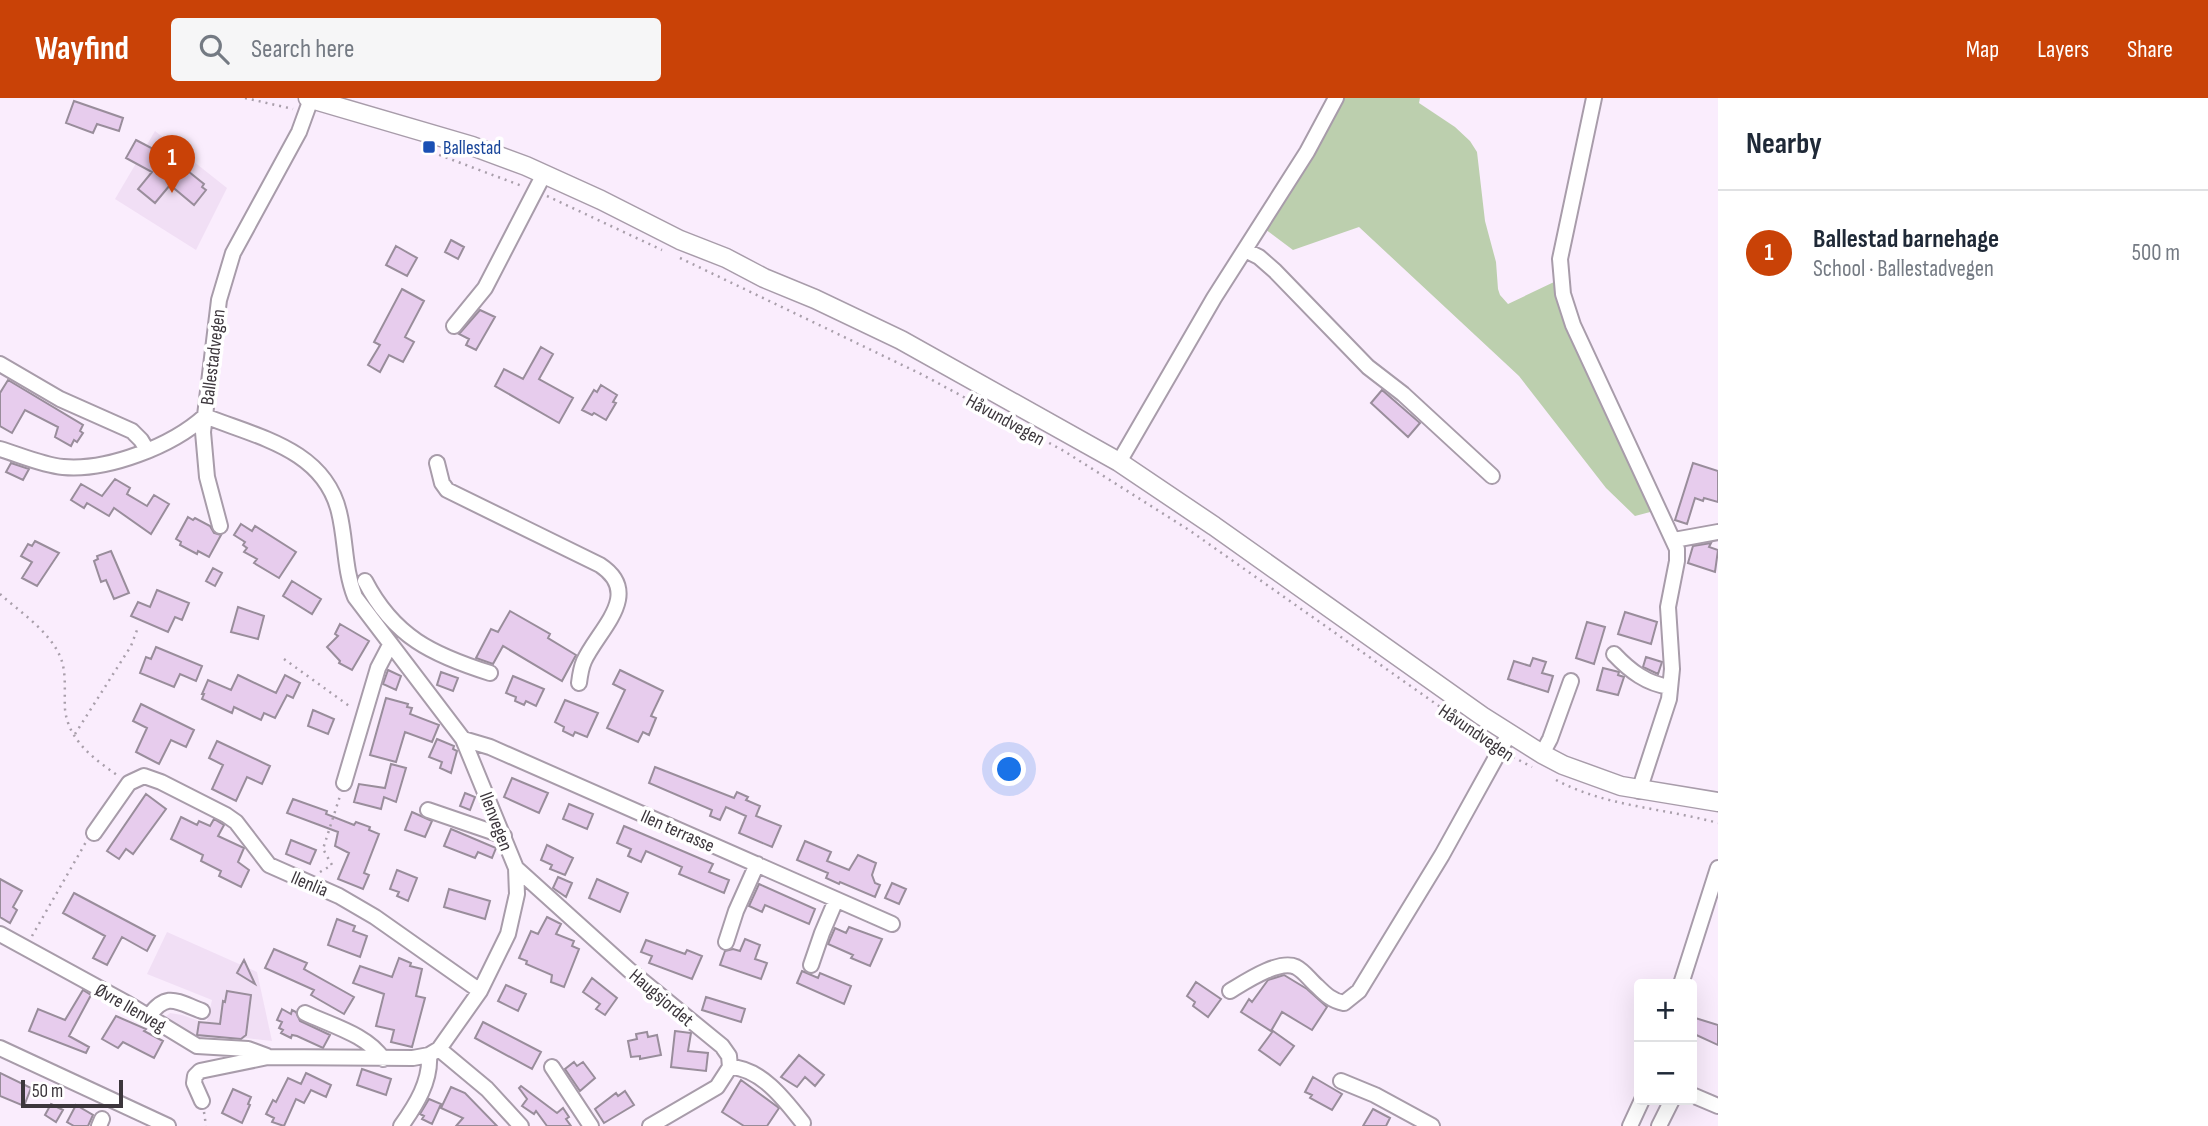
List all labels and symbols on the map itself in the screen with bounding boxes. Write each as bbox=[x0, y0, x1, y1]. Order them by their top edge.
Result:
pin: 1 bbox=[149, 135, 195, 193]
place label: Ballestad bbox=[443, 137, 501, 160]
marker: Ballestad bbox=[421, 139, 437, 155]
street label: Ballestadvegen bbox=[196, 308, 231, 406]
street label: Håvundvegen bbox=[962, 389, 1049, 451]
street label: Håvundvegen bbox=[1434, 700, 1518, 767]
your location bbox=[992, 752, 1026, 786]
street label: Ilenvegen bbox=[474, 789, 517, 854]
street label: Ilen terrasse bbox=[637, 805, 718, 858]
street label: Ilenlia bbox=[287, 866, 331, 902]
street label: Haugsjordet bbox=[624, 965, 698, 1032]
street label: Øvre Ilenveg bbox=[91, 979, 170, 1038]
scale bar bbox=[21, 1077, 122, 1109]

